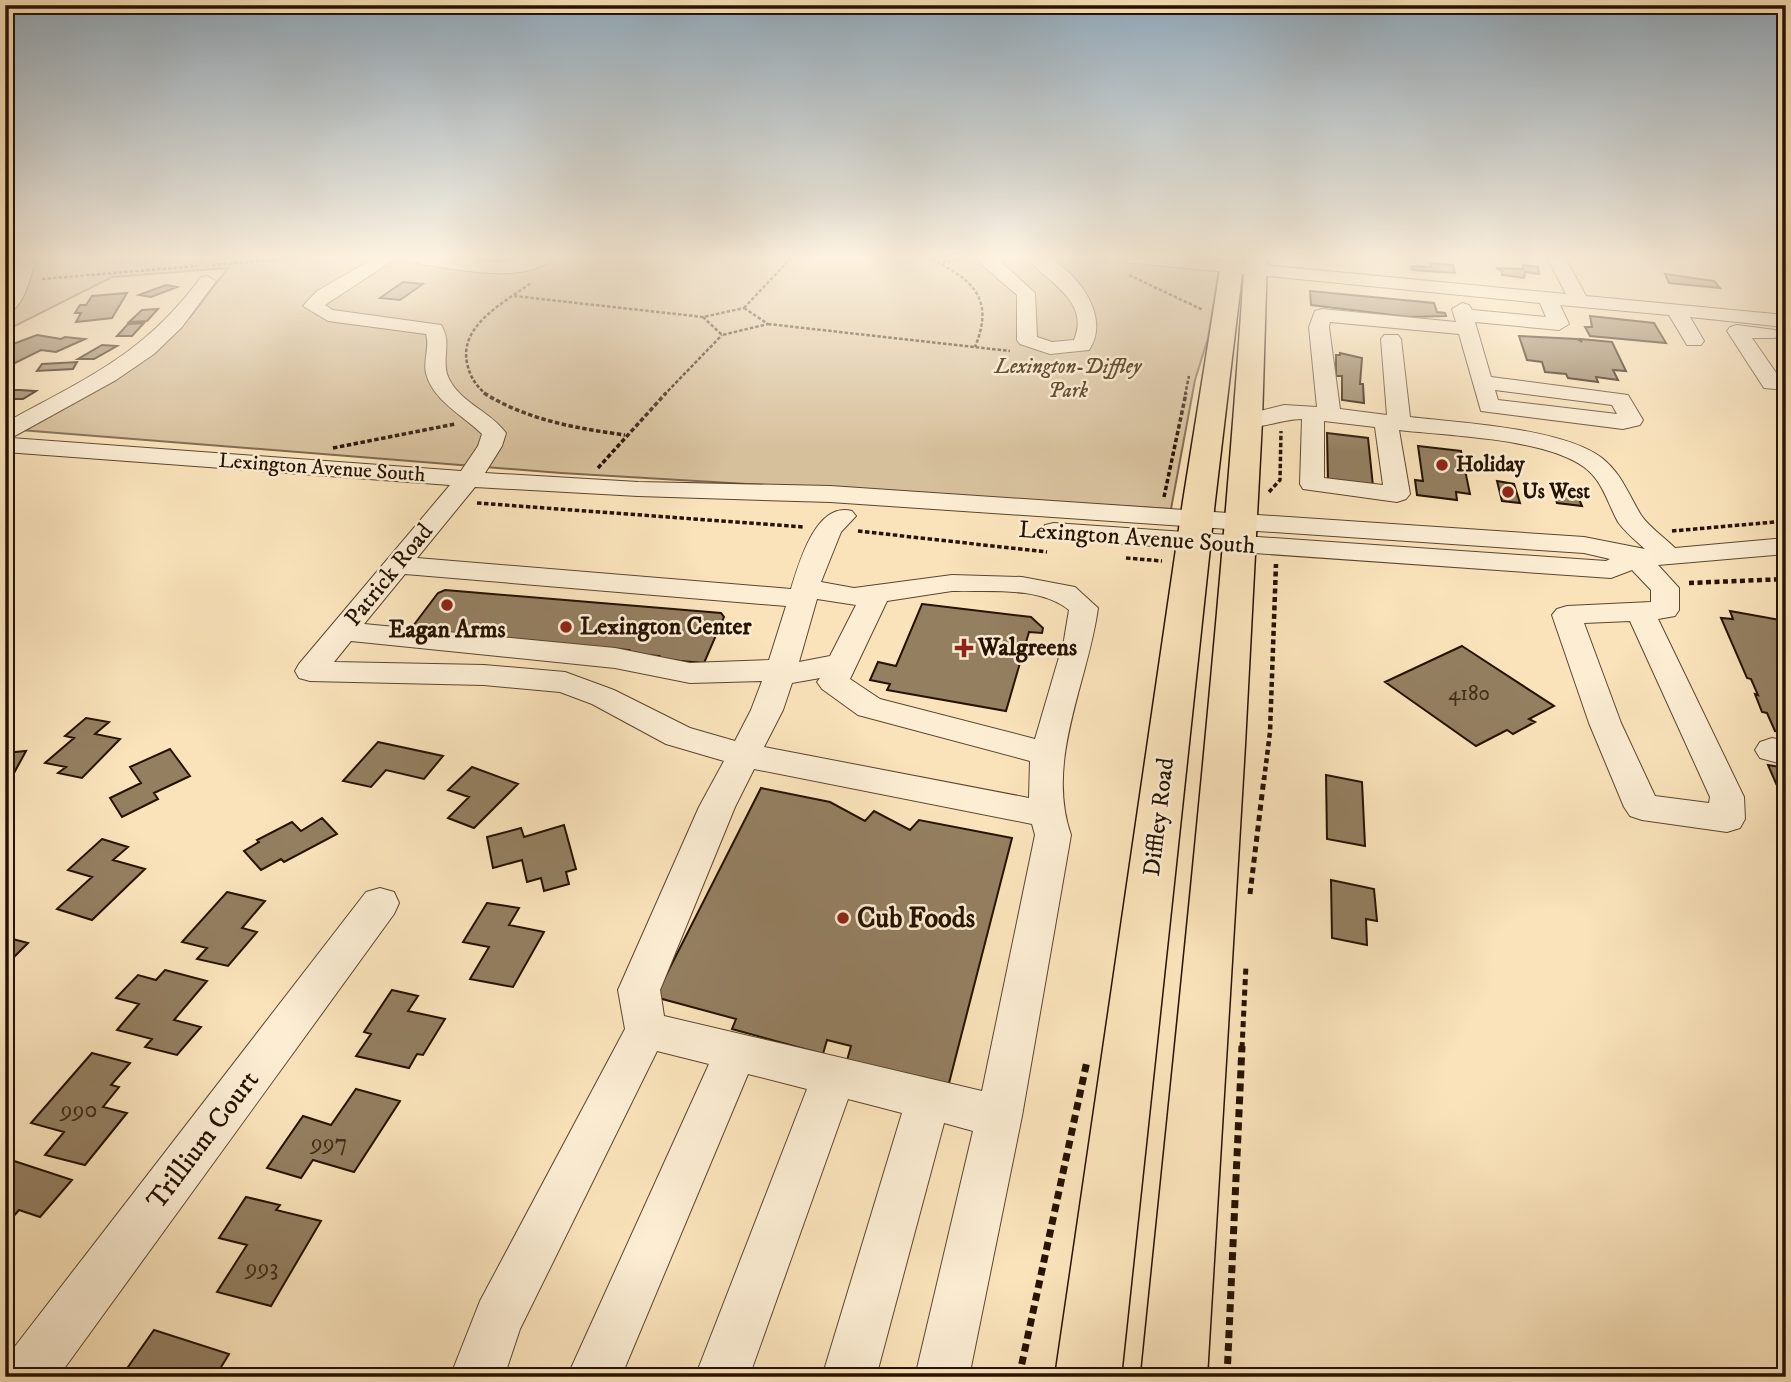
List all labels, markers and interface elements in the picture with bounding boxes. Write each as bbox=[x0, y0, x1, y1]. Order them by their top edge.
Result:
park label: Lexington-Diffley Park bbox=[994, 354, 1143, 404]
street label: Lexington Avenue South bbox=[218, 448, 426, 488]
place label: Holiday bbox=[1456, 452, 1525, 478]
marker: Holiday bbox=[1434, 457, 1450, 473]
place label: Us West bbox=[1522, 479, 1590, 505]
marker: Us West bbox=[1500, 484, 1516, 500]
street label: Lexington Avenue South bbox=[1018, 515, 1257, 561]
street label: Patrick Road bbox=[338, 517, 440, 633]
marker: Eagan Arms bbox=[439, 597, 455, 613]
place label: Lexington Center bbox=[580, 612, 752, 642]
place label: Eagan Arms bbox=[388, 615, 506, 645]
marker: Lexington Center bbox=[558, 619, 574, 635]
place label: Walgreens bbox=[977, 633, 1077, 663]
marker: Walgreens bbox=[956, 640, 972, 656]
house number: 4180 bbox=[1448, 681, 1490, 707]
street label: Diffley Road bbox=[1137, 756, 1181, 878]
place label: Cub Foods bbox=[857, 901, 976, 936]
marker: Cub Foods bbox=[835, 910, 851, 926]
street label: Trillium Court bbox=[139, 1063, 267, 1217]
house number: 990 bbox=[60, 1095, 97, 1125]
house number: 997 bbox=[310, 1128, 347, 1158]
house number: 993 bbox=[245, 1253, 278, 1283]

